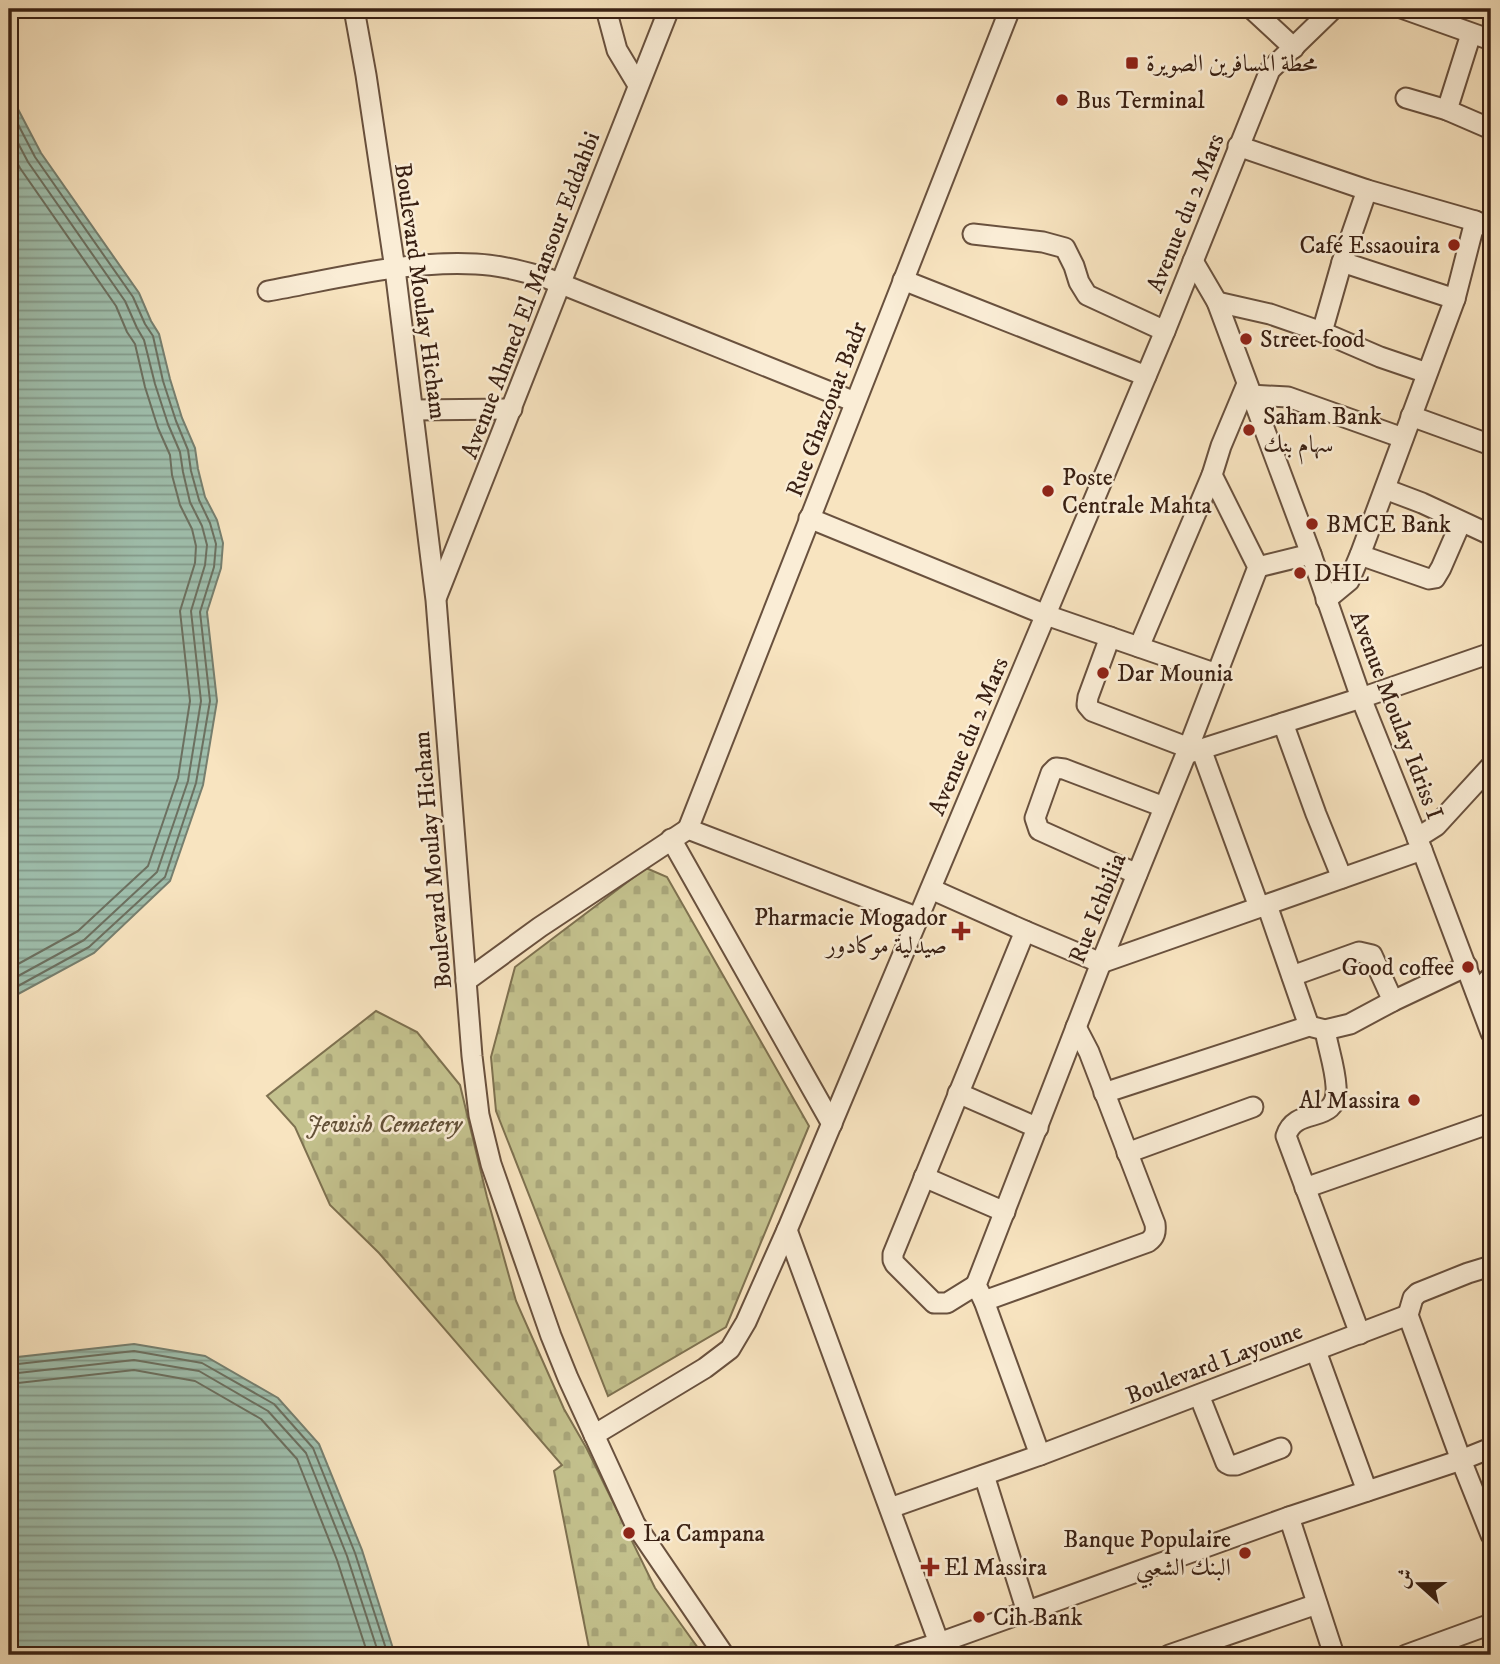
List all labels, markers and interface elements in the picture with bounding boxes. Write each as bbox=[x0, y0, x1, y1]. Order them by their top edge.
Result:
place label: محطة المسافرين الصويرة bbox=[1146, 49, 1318, 79]
marker: محطة المسافرين الصويرة bbox=[1124, 55, 1140, 71]
place label: Bus Terminal bbox=[1076, 86, 1206, 116]
marker: Bus Terminal bbox=[1054, 92, 1070, 108]
street label: Avenue Ahmed El Mansour Eddahbi bbox=[455, 128, 607, 463]
street label: Avenue du 2 Mars bbox=[1140, 129, 1232, 297]
street label: Boulevard Moulay Hicham bbox=[387, 161, 453, 421]
place label: Café Essaouira bbox=[1299, 231, 1441, 261]
marker: Café Essaouira bbox=[1446, 237, 1462, 253]
street label: Rue Ghazouat Badr bbox=[780, 317, 874, 501]
place label: Street food bbox=[1260, 325, 1365, 355]
marker: Street food bbox=[1238, 331, 1254, 347]
place label: Saham Bank سهام بنك bbox=[1263, 402, 1382, 465]
marker: Saham Bank سهام بنك bbox=[1241, 422, 1257, 438]
place label: Poste Centrale Mahta bbox=[1062, 463, 1213, 521]
marker: Poste Centrale Mahta bbox=[1040, 483, 1056, 499]
place label: BMCE Bank bbox=[1326, 510, 1451, 540]
marker: BMCE Bank bbox=[1304, 516, 1320, 532]
place label: DHL bbox=[1314, 559, 1369, 589]
marker: DHL bbox=[1292, 565, 1308, 581]
street label: Avenue Moulay Idriss I bbox=[1343, 607, 1450, 824]
street label: Avenue du 2 Mars bbox=[922, 653, 1016, 820]
place label: Dar Mounia bbox=[1117, 659, 1234, 689]
marker: Dar Mounia bbox=[1095, 665, 1111, 681]
street label: Boulevard Moulay Hicham bbox=[407, 730, 459, 990]
street label: Rue Ichbilia bbox=[1062, 848, 1134, 968]
place label: Pharmacie Mogador صيدلية موكادور bbox=[754, 903, 947, 961]
marker: Pharmacie Mogador صيدلية موكادور bbox=[953, 923, 969, 939]
place label: Good coffee bbox=[1342, 953, 1454, 983]
marker: Good coffee bbox=[1460, 959, 1476, 975]
place label: Al Massira bbox=[1299, 1086, 1401, 1116]
marker: Al Massira bbox=[1406, 1092, 1422, 1108]
park label: Jewish Cemetery bbox=[306, 1110, 463, 1140]
street label: Boulevard Layoune bbox=[1122, 1316, 1307, 1411]
place label: La Campana bbox=[643, 1519, 766, 1549]
marker: La Campana bbox=[621, 1525, 637, 1541]
place label: Banque Populaire البنك الشعبي bbox=[1063, 1525, 1231, 1589]
marker: Banque Populaire البنك الشعبي bbox=[1237, 1545, 1253, 1561]
north arrow bbox=[1384, 1548, 1454, 1618]
place label: El Massira bbox=[944, 1553, 1048, 1583]
marker: El Massira bbox=[922, 1559, 938, 1575]
text: ش bbox=[1390, 1566, 1419, 1591]
place label: Cih Bank bbox=[993, 1603, 1083, 1633]
marker: Cih Bank bbox=[971, 1609, 987, 1625]

